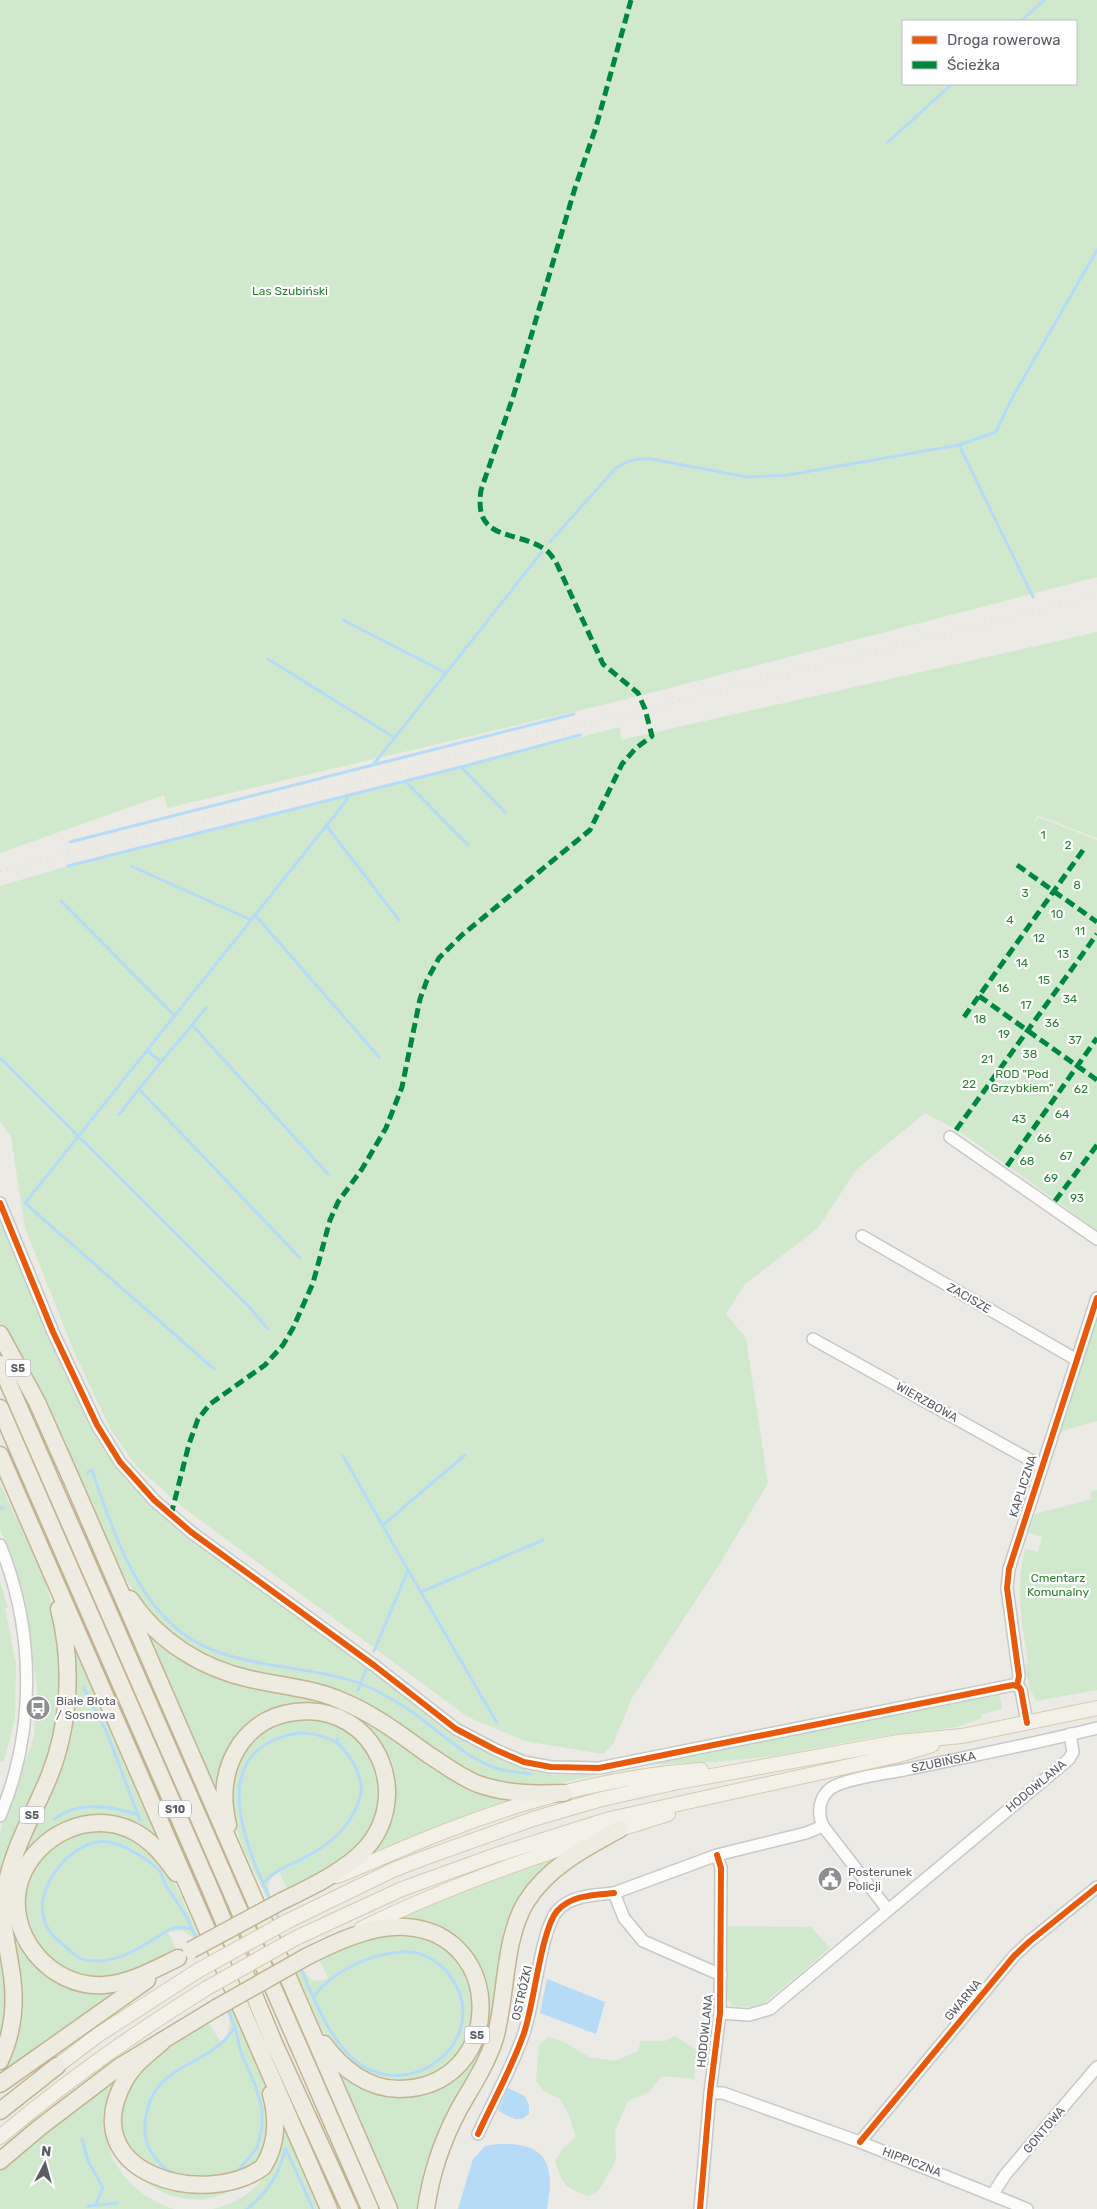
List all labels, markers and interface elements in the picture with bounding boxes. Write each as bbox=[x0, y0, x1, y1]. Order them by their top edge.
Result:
legend bbox=[902, 20, 1077, 85]
text: Droga rowerowa bbox=[947, 31, 1061, 49]
text: Ścieżka bbox=[947, 56, 1000, 74]
park label: Las Szubiński bbox=[252, 284, 328, 298]
park label: 1 bbox=[1040, 828, 1046, 842]
park label: 2 bbox=[1064, 838, 1072, 852]
park label: 8 bbox=[1073, 878, 1081, 892]
park label: 3 bbox=[1021, 886, 1029, 900]
park label: 10 bbox=[1051, 907, 1063, 921]
park label: 4 bbox=[1006, 913, 1014, 927]
park label: 11 bbox=[1075, 924, 1085, 938]
park label: 12 bbox=[1033, 931, 1045, 945]
park label: 13 bbox=[1057, 947, 1069, 961]
park label: 14 bbox=[1016, 956, 1029, 970]
park label: 15 bbox=[1038, 973, 1050, 987]
park label: 16 bbox=[997, 981, 1009, 995]
park label: 34 bbox=[1063, 992, 1078, 1006]
park label: 17 bbox=[1020, 998, 1032, 1012]
park label: 18 bbox=[974, 1012, 986, 1026]
park label: 36 bbox=[1045, 1016, 1059, 1030]
park label: 19 bbox=[998, 1027, 1010, 1041]
park label: 37 bbox=[1068, 1033, 1082, 1047]
park label: 38 bbox=[1023, 1047, 1037, 1061]
park label: 21 bbox=[981, 1052, 993, 1066]
park label: ROD "Pod Grzybkiem" bbox=[990, 1067, 1054, 1095]
park label: 22 bbox=[962, 1077, 976, 1091]
park label: 62 bbox=[1074, 1082, 1088, 1096]
park label: 64 bbox=[1055, 1107, 1070, 1121]
park label: 43 bbox=[1012, 1112, 1026, 1126]
park label: 66 bbox=[1037, 1131, 1051, 1145]
park label: 67 bbox=[1059, 1149, 1073, 1163]
park label: 68 bbox=[1020, 1154, 1034, 1168]
park label: 69 bbox=[1044, 1171, 1058, 1185]
park label: 93 bbox=[1070, 1191, 1084, 1205]
street label: ZACISZE bbox=[945, 1280, 993, 1316]
road number: S5 bbox=[6, 1360, 30, 1376]
street label: WIERZBOWA bbox=[894, 1379, 960, 1425]
street label: KAPLICZNA bbox=[1006, 1453, 1040, 1519]
park label: Cmentarz Komunalny bbox=[1027, 1571, 1089, 1599]
place label: Białe Błota / Sosnowa bbox=[56, 1694, 116, 1722]
bus stop icon: Białe Błota / Sosnowa bbox=[25, 1695, 51, 1721]
street label: SZUBIŃSKA bbox=[910, 1749, 977, 1775]
street label: HODOWLANA bbox=[1003, 1757, 1069, 1815]
road number: S10 bbox=[159, 1800, 191, 1818]
road number: S5 bbox=[20, 1806, 44, 1824]
place label: Posterunek Policji bbox=[848, 1865, 913, 1893]
public building icon: Posterunek Policji bbox=[817, 1866, 843, 1892]
street label: OSTRÓŻKI bbox=[509, 1964, 535, 2022]
street label: GWARNA bbox=[942, 1976, 984, 2024]
street label: HODOWLANA bbox=[694, 1994, 716, 2068]
road number: S5 bbox=[464, 2026, 490, 2044]
street label: GONTOWA bbox=[1020, 2104, 1068, 2156]
north arrow bbox=[20, 2139, 70, 2189]
text: N bbox=[40, 2143, 52, 2161]
street label: HIPPICZNA bbox=[880, 2144, 944, 2180]

